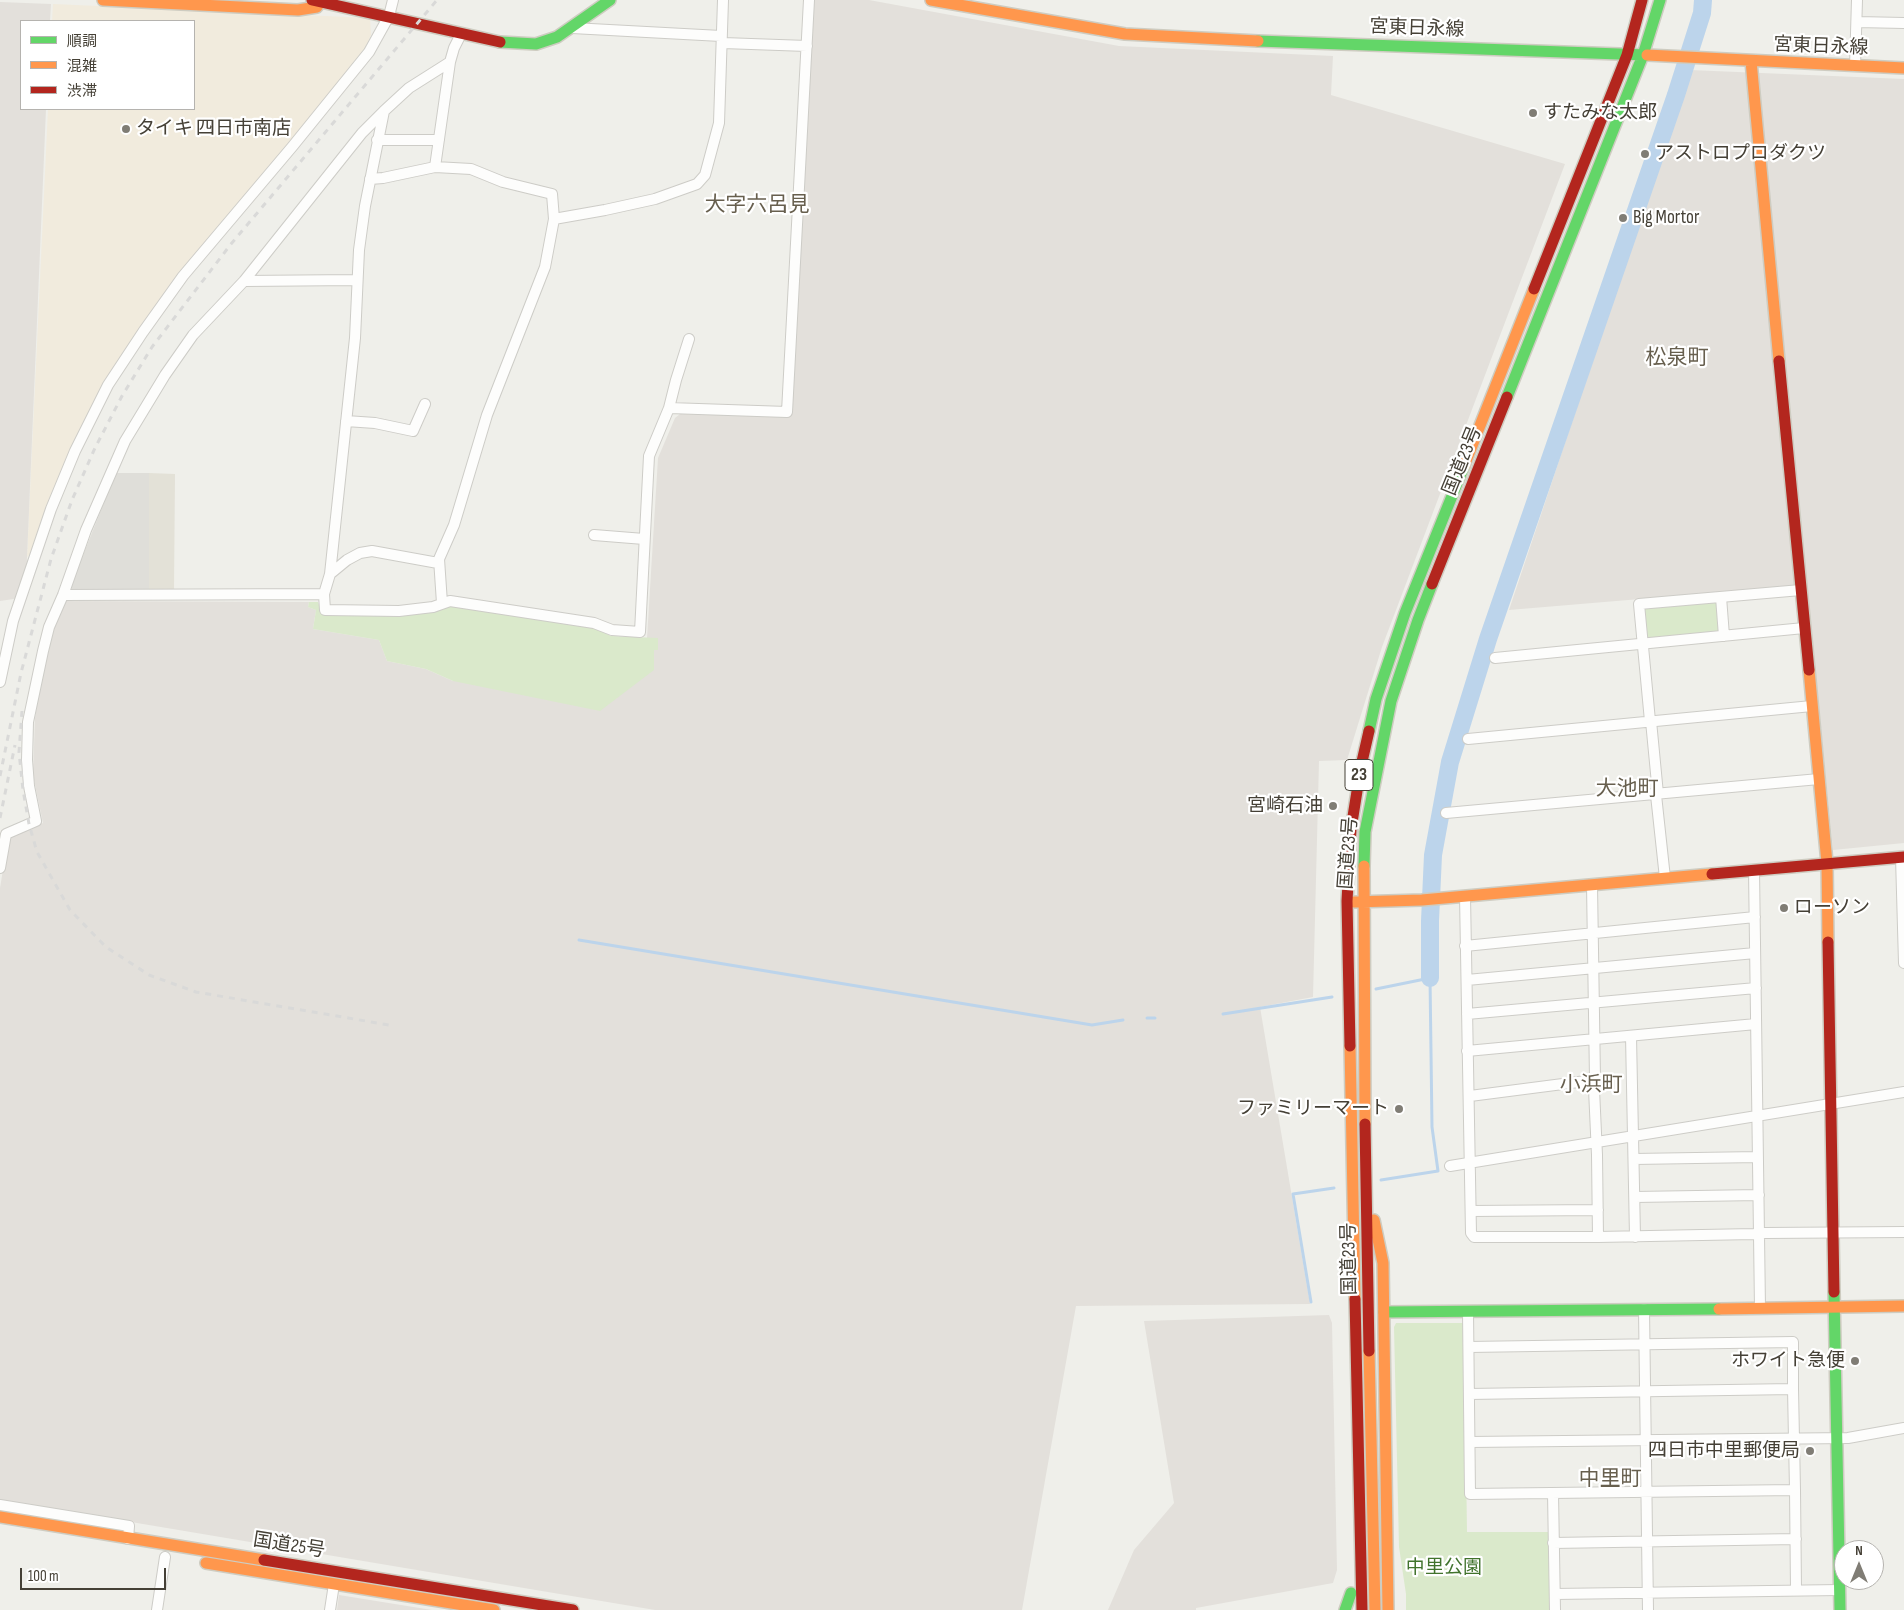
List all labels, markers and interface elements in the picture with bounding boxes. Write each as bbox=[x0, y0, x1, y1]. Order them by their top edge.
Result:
street label: 宮東日永線 bbox=[1369, 16, 1465, 42]
legend bbox=[20, 20, 195, 110]
text: 順調 bbox=[67, 32, 97, 51]
street label: 宮東日永線 bbox=[1773, 34, 1869, 60]
text: 混雑 bbox=[67, 57, 97, 76]
text: 渋滞 bbox=[67, 82, 97, 101]
place label: すたみな太郎 bbox=[1543, 102, 1657, 124]
marker: すたみな太郎 bbox=[1527, 107, 1539, 119]
place label: タイキ 四日市南店 bbox=[136, 118, 291, 140]
marker: タイキ 四日市南店 bbox=[120, 123, 132, 135]
place label: アストロプロダクツ bbox=[1655, 143, 1826, 165]
marker: アストロプロダクツ bbox=[1639, 148, 1651, 160]
district label: 大字六呂見 bbox=[705, 193, 809, 219]
place label: Big Mortor bbox=[1633, 207, 1699, 229]
marker: Big Mortor bbox=[1617, 212, 1629, 224]
district label: 松泉町 bbox=[1646, 346, 1708, 372]
street label: 国道23号 bbox=[1439, 423, 1487, 499]
road number: 23 bbox=[1345, 760, 1373, 790]
district label: 大池町 bbox=[1596, 777, 1658, 803]
place label: 宮崎石油 bbox=[1247, 795, 1323, 817]
marker: 宮崎石油 bbox=[1327, 800, 1339, 812]
street label: 国道23号 bbox=[1335, 816, 1363, 890]
place label: ローソン bbox=[1794, 897, 1870, 919]
marker: ローソン bbox=[1778, 902, 1790, 914]
district label: 小浜町 bbox=[1560, 1073, 1622, 1099]
place label: ファミリーマート bbox=[1237, 1098, 1389, 1120]
marker: ファミリーマート bbox=[1393, 1103, 1405, 1115]
street label: 国道23号 bbox=[1338, 1222, 1362, 1296]
place label: ホワイト急便 bbox=[1731, 1350, 1845, 1372]
marker: ホワイト急便 bbox=[1849, 1355, 1861, 1367]
place label: 四日市中里郵便局 bbox=[1648, 1440, 1800, 1462]
marker: 四日市中里郵便局 bbox=[1804, 1445, 1816, 1457]
district label: 中里町 bbox=[1579, 1467, 1641, 1493]
street label: 国道25号 bbox=[251, 1529, 327, 1563]
north arrow bbox=[1834, 1540, 1884, 1590]
text: N bbox=[1855, 1542, 1863, 1559]
park label: 中里公園 bbox=[1406, 1557, 1482, 1579]
scale bar bbox=[22, 1558, 169, 1590]
text: 100 m bbox=[28, 1567, 59, 1586]

